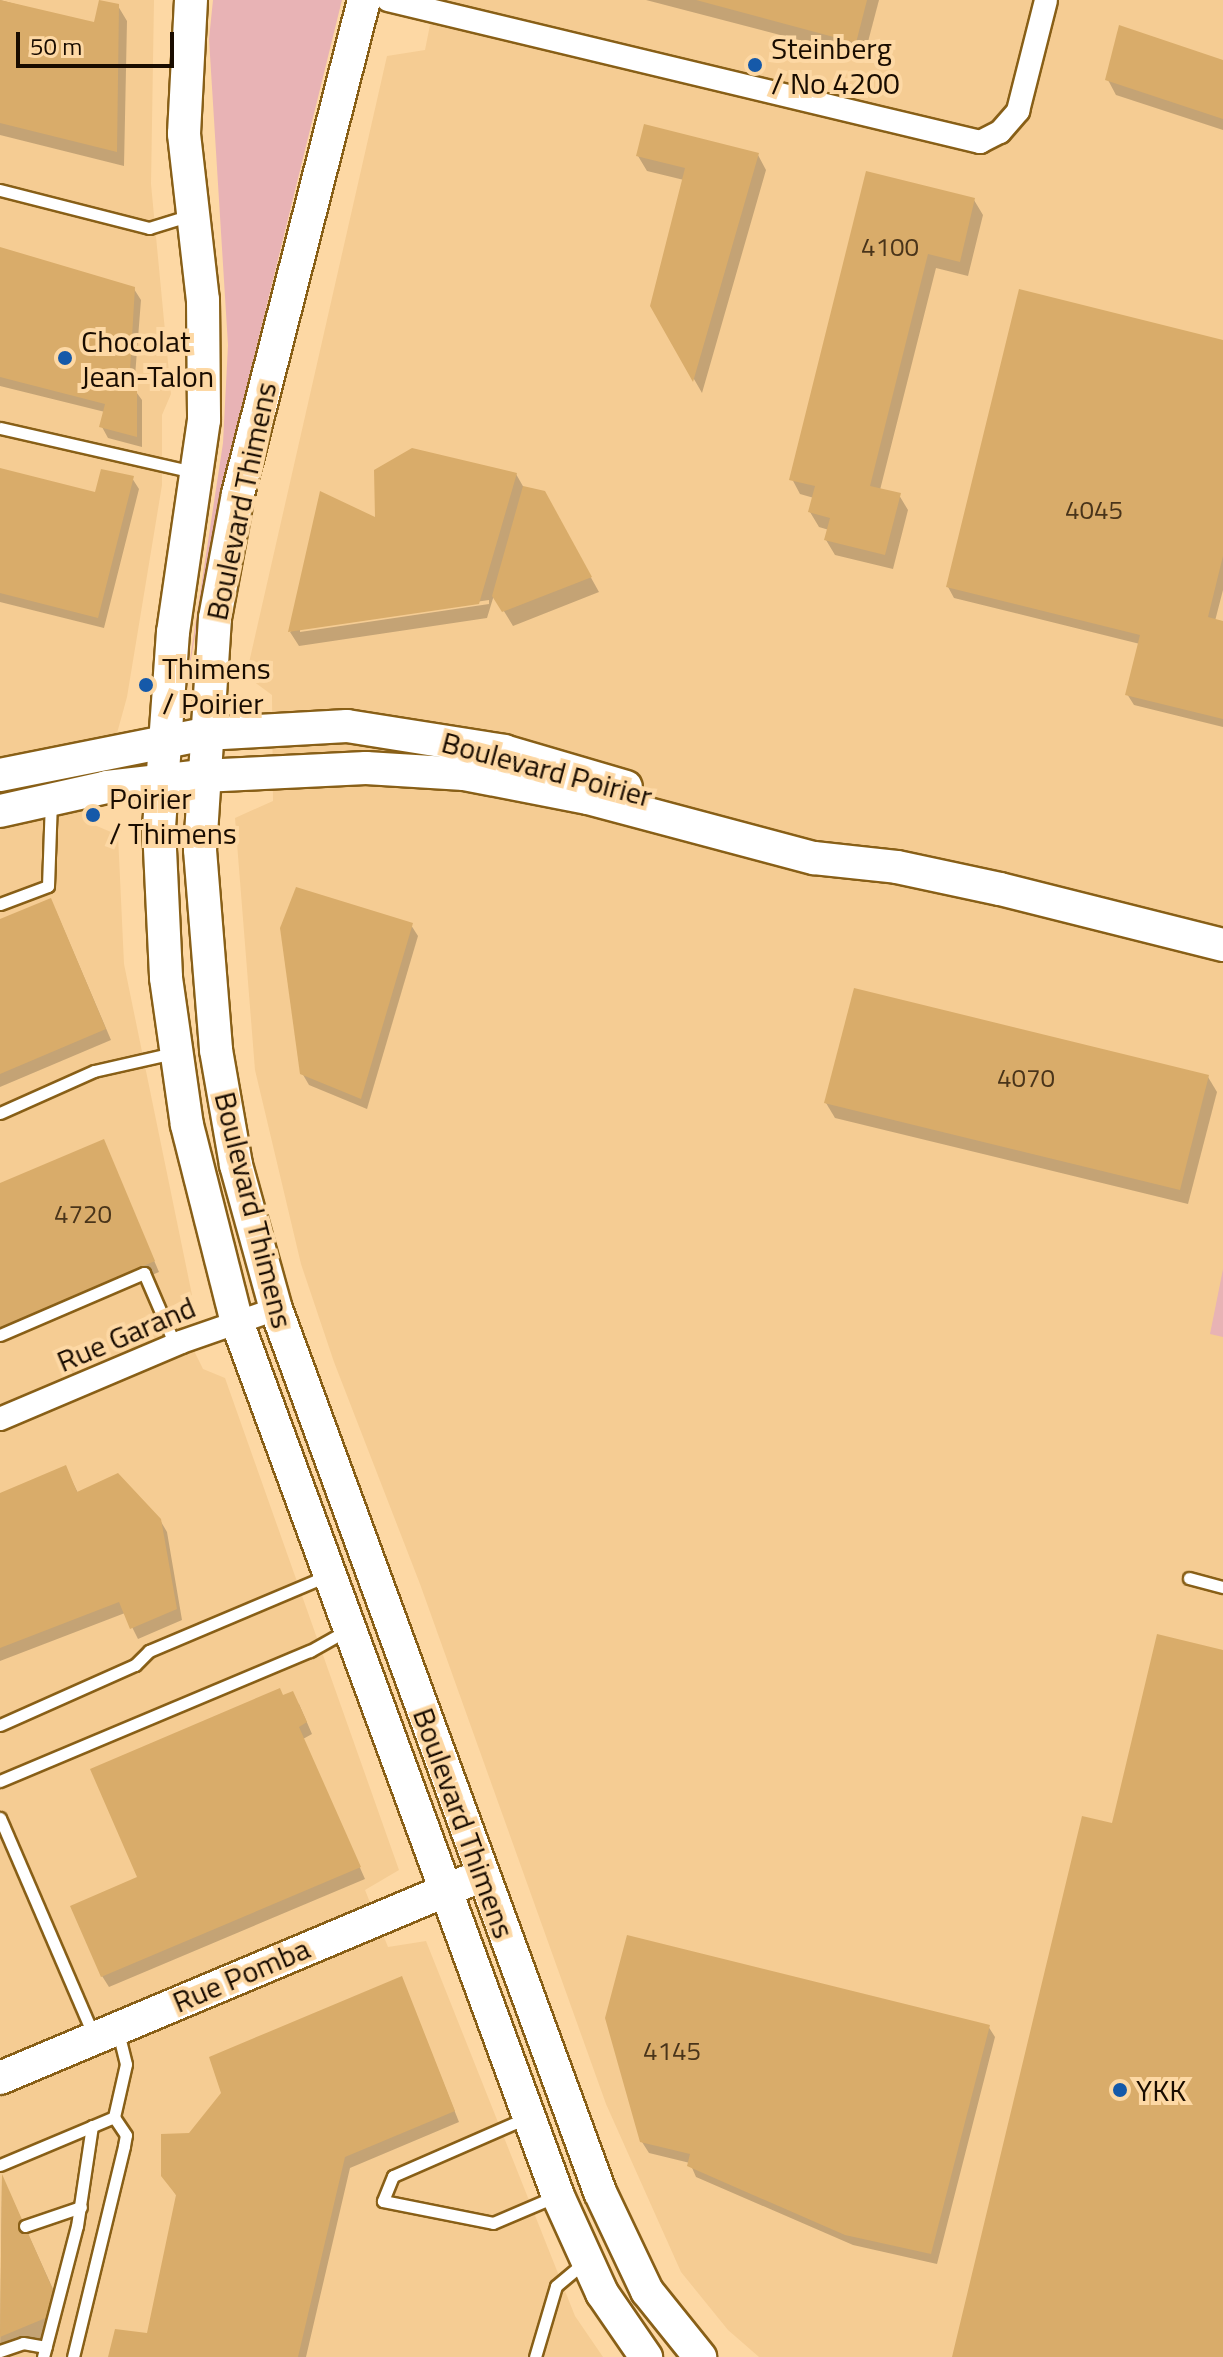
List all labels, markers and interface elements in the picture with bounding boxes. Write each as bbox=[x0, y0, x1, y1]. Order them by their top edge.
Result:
scale bar bbox=[20, 16, 178, 66]
text: 50 m bbox=[30, 28, 82, 64]
place label: Steinberg / No 4200 bbox=[771, 30, 900, 100]
marker: Steinberg / No 4200 bbox=[746, 56, 764, 74]
house number: 4100 bbox=[861, 231, 919, 263]
place label: Chocolat Jean-Talon bbox=[81, 323, 214, 394]
marker: Chocolat Jean-Talon bbox=[56, 349, 74, 367]
street label: Boulevard Thimens bbox=[198, 379, 284, 623]
house number: 4045 bbox=[1065, 494, 1123, 526]
place label: Thimens / Poirier bbox=[162, 650, 271, 720]
marker: Thimens / Poirier bbox=[137, 676, 155, 694]
street label: Boulevard Poirier bbox=[438, 724, 656, 814]
place label: Poirier / Thimens bbox=[109, 780, 237, 850]
marker: Poirier / Thimens bbox=[84, 806, 102, 824]
house number: 4070 bbox=[997, 1062, 1055, 1094]
street label: Boulevard Thimens bbox=[207, 1088, 301, 1332]
house number: 4720 bbox=[54, 1198, 112, 1230]
street label: Rue Garand bbox=[51, 1289, 201, 1379]
street label: Boulevard Thimens bbox=[406, 1703, 522, 1943]
street label: Rue Pomba bbox=[167, 1930, 315, 2020]
house number: 4145 bbox=[643, 2035, 701, 2067]
place label: YKK bbox=[1136, 2072, 1186, 2108]
marker: YKK bbox=[1111, 2081, 1129, 2099]

